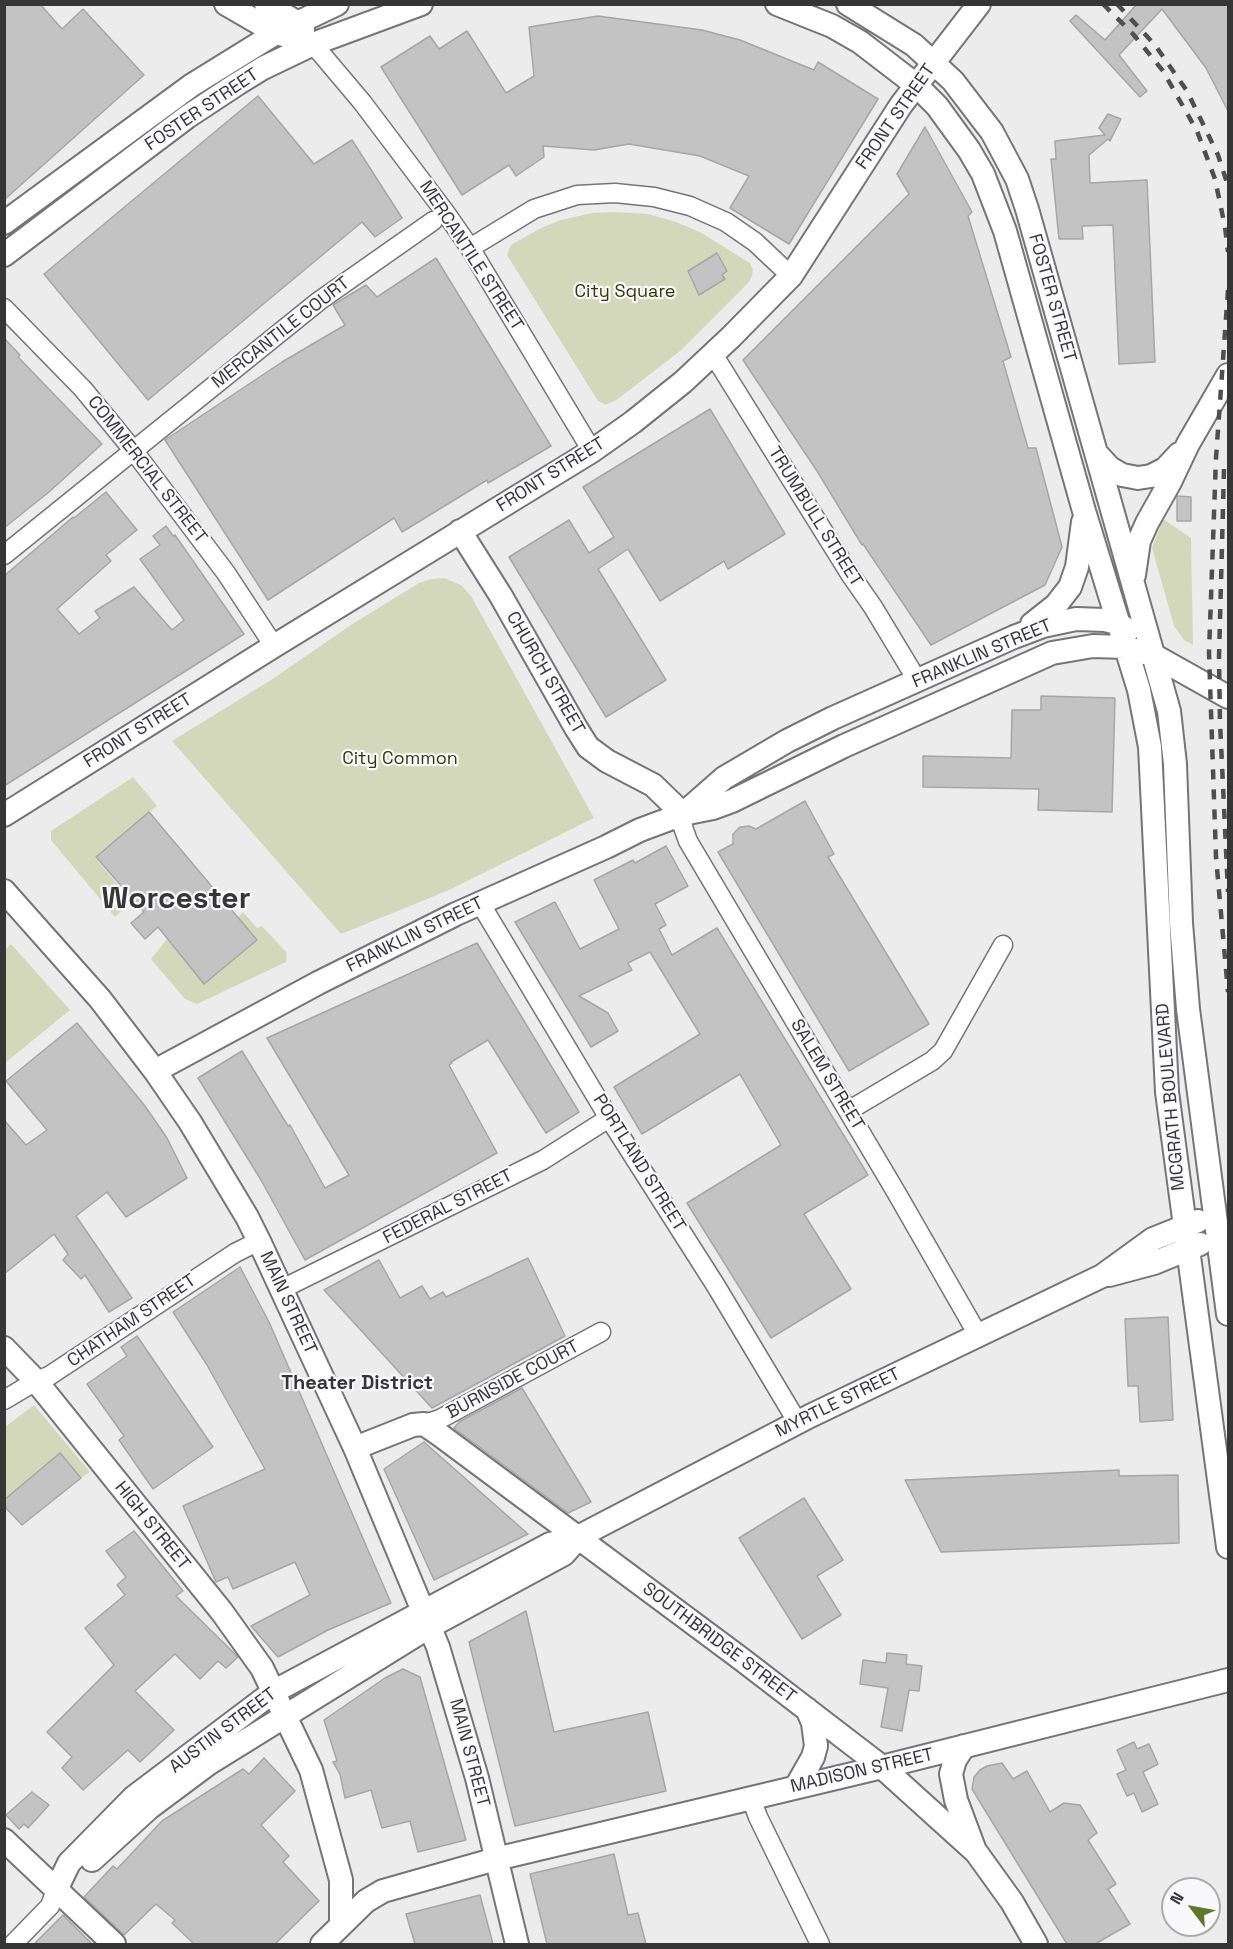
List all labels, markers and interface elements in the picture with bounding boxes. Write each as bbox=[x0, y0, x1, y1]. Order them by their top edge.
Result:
street label: FRONT STREET bbox=[852, 60, 940, 174]
street label: FOSTER STREET bbox=[141, 64, 263, 156]
street label: MERCANTILE STREET bbox=[414, 177, 528, 335]
street label: FOSTER STREET bbox=[1023, 232, 1081, 364]
street label: MERCANTILE COURT bbox=[208, 273, 354, 393]
park label: City Square bbox=[575, 281, 675, 303]
street label: COMMERCIAL STREET bbox=[83, 392, 211, 548]
street label: FRONT STREET bbox=[493, 433, 609, 517]
street label: TRUMBULL STREET bbox=[763, 443, 867, 591]
street label: CHURCH STREET bbox=[501, 608, 589, 738]
street label: FRANKLIN STREET bbox=[909, 615, 1055, 693]
street label: FRONT STREET bbox=[80, 689, 196, 773]
park label: City Common bbox=[342, 748, 458, 770]
district label: Worcester bbox=[101, 882, 251, 918]
street label: FRANKLIN STREET bbox=[343, 893, 487, 977]
street label: MCGRATH BOULEVARD bbox=[1152, 1002, 1190, 1192]
street label: SALEM STREET bbox=[785, 1016, 869, 1134]
street label: PORTLAND STREET bbox=[588, 1090, 690, 1236]
street label: FEDERAL STREET bbox=[380, 1165, 516, 1249]
street label: MAIN STREET bbox=[255, 1248, 321, 1358]
street label: CHATHAM STREET bbox=[64, 1270, 200, 1372]
street label: BURNSIDE COURT bbox=[443, 1336, 583, 1424]
street label: MYRTLE STREET bbox=[772, 1363, 904, 1443]
district label: Theater District bbox=[281, 1372, 433, 1396]
street label: HIGH STREET bbox=[110, 1477, 194, 1575]
street label: SOUTHBRIDGE STREET bbox=[638, 1578, 800, 1708]
street label: AUSTIN STREET bbox=[165, 1684, 281, 1778]
street label: MAIN STREET bbox=[444, 1697, 494, 1809]
street label: MADISON STREET bbox=[788, 1744, 936, 1798]
north arrow bbox=[1161, 1877, 1221, 1937]
text: N bbox=[1165, 1888, 1189, 1908]

